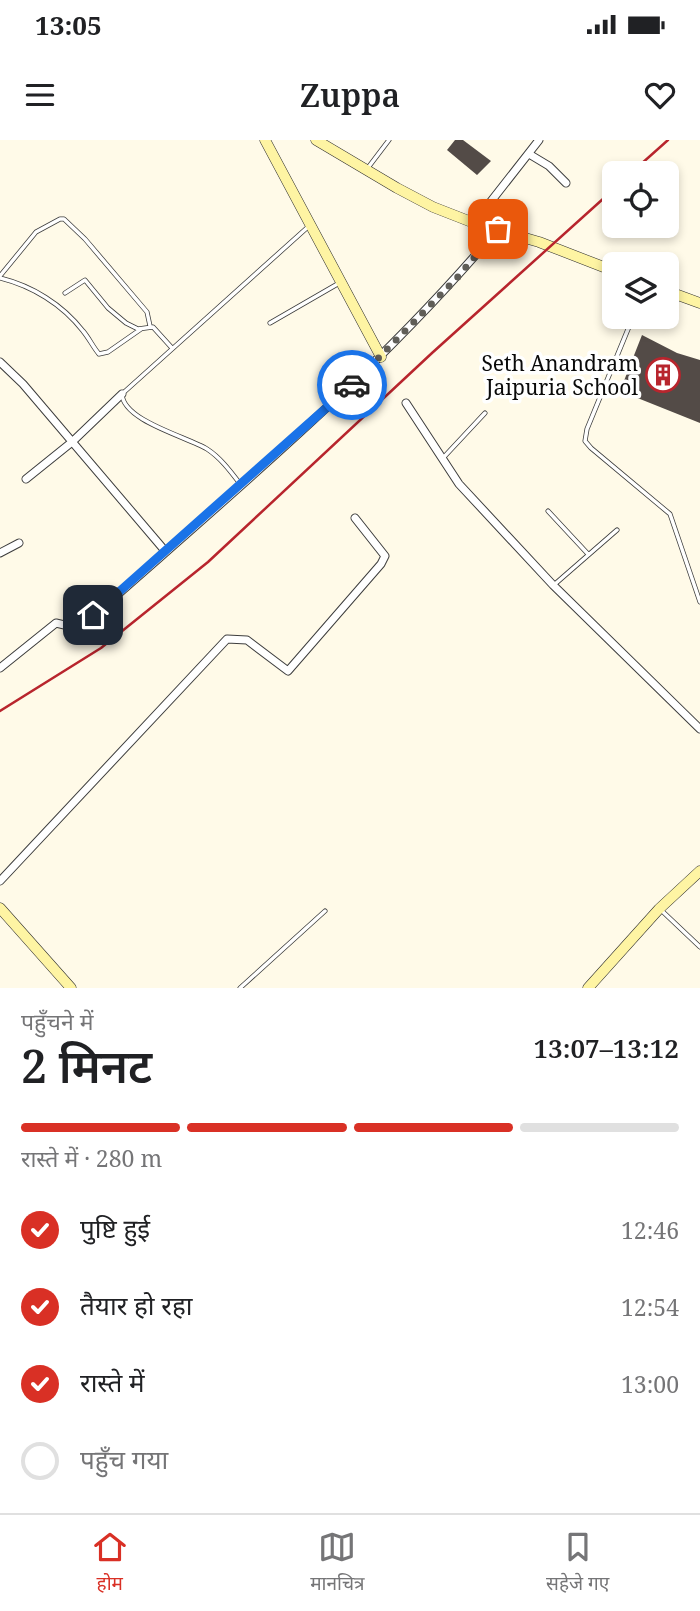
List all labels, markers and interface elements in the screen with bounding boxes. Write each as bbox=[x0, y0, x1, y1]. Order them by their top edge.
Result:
text: 13:05 bbox=[35, 7, 102, 43]
text: Zuppa bbox=[300, 73, 400, 116]
icon: menu bbox=[21, 76, 59, 114]
icon: heart bbox=[641, 76, 679, 114]
map controls bbox=[602, 161, 679, 329]
button: locate bbox=[602, 161, 679, 238]
pin bbox=[468, 199, 528, 259]
icon: bag bbox=[479, 210, 517, 248]
button: layers bbox=[602, 252, 679, 329]
place label: Seth Anandram Jaipuria School bbox=[481, 349, 638, 401]
courier bbox=[317, 350, 387, 420]
building icon: Seth Anandram Jaipuria School bbox=[644, 356, 682, 394]
icon: car bbox=[333, 366, 371, 404]
pin bbox=[63, 585, 123, 645]
icon: home bbox=[74, 596, 112, 634]
text: पहुँचने में bbox=[21, 1005, 93, 1037]
text: 13:07–13:12 bbox=[533, 1030, 679, 1066]
text: 2 मिनट bbox=[21, 1034, 152, 1096]
text: रास्ते में · 280 m bbox=[21, 1142, 162, 1174]
text: पुष्टि हुई bbox=[80, 1210, 150, 1246]
icon: check bbox=[21, 1211, 59, 1249]
text: 12:46 bbox=[621, 1214, 679, 1246]
text: तैयार हो रहा bbox=[80, 1287, 193, 1323]
icon: check bbox=[21, 1288, 59, 1326]
text: 12:54 bbox=[621, 1291, 679, 1323]
text: रास्ते में bbox=[80, 1364, 145, 1400]
icon: check bbox=[21, 1365, 59, 1403]
text: 13:00 bbox=[621, 1368, 679, 1400]
text: पहुँच गया bbox=[80, 1441, 168, 1477]
tab: होम bbox=[91, 1528, 129, 1598]
tab: मानचित्र bbox=[310, 1528, 365, 1598]
tab: सहेजे गए bbox=[546, 1528, 609, 1598]

